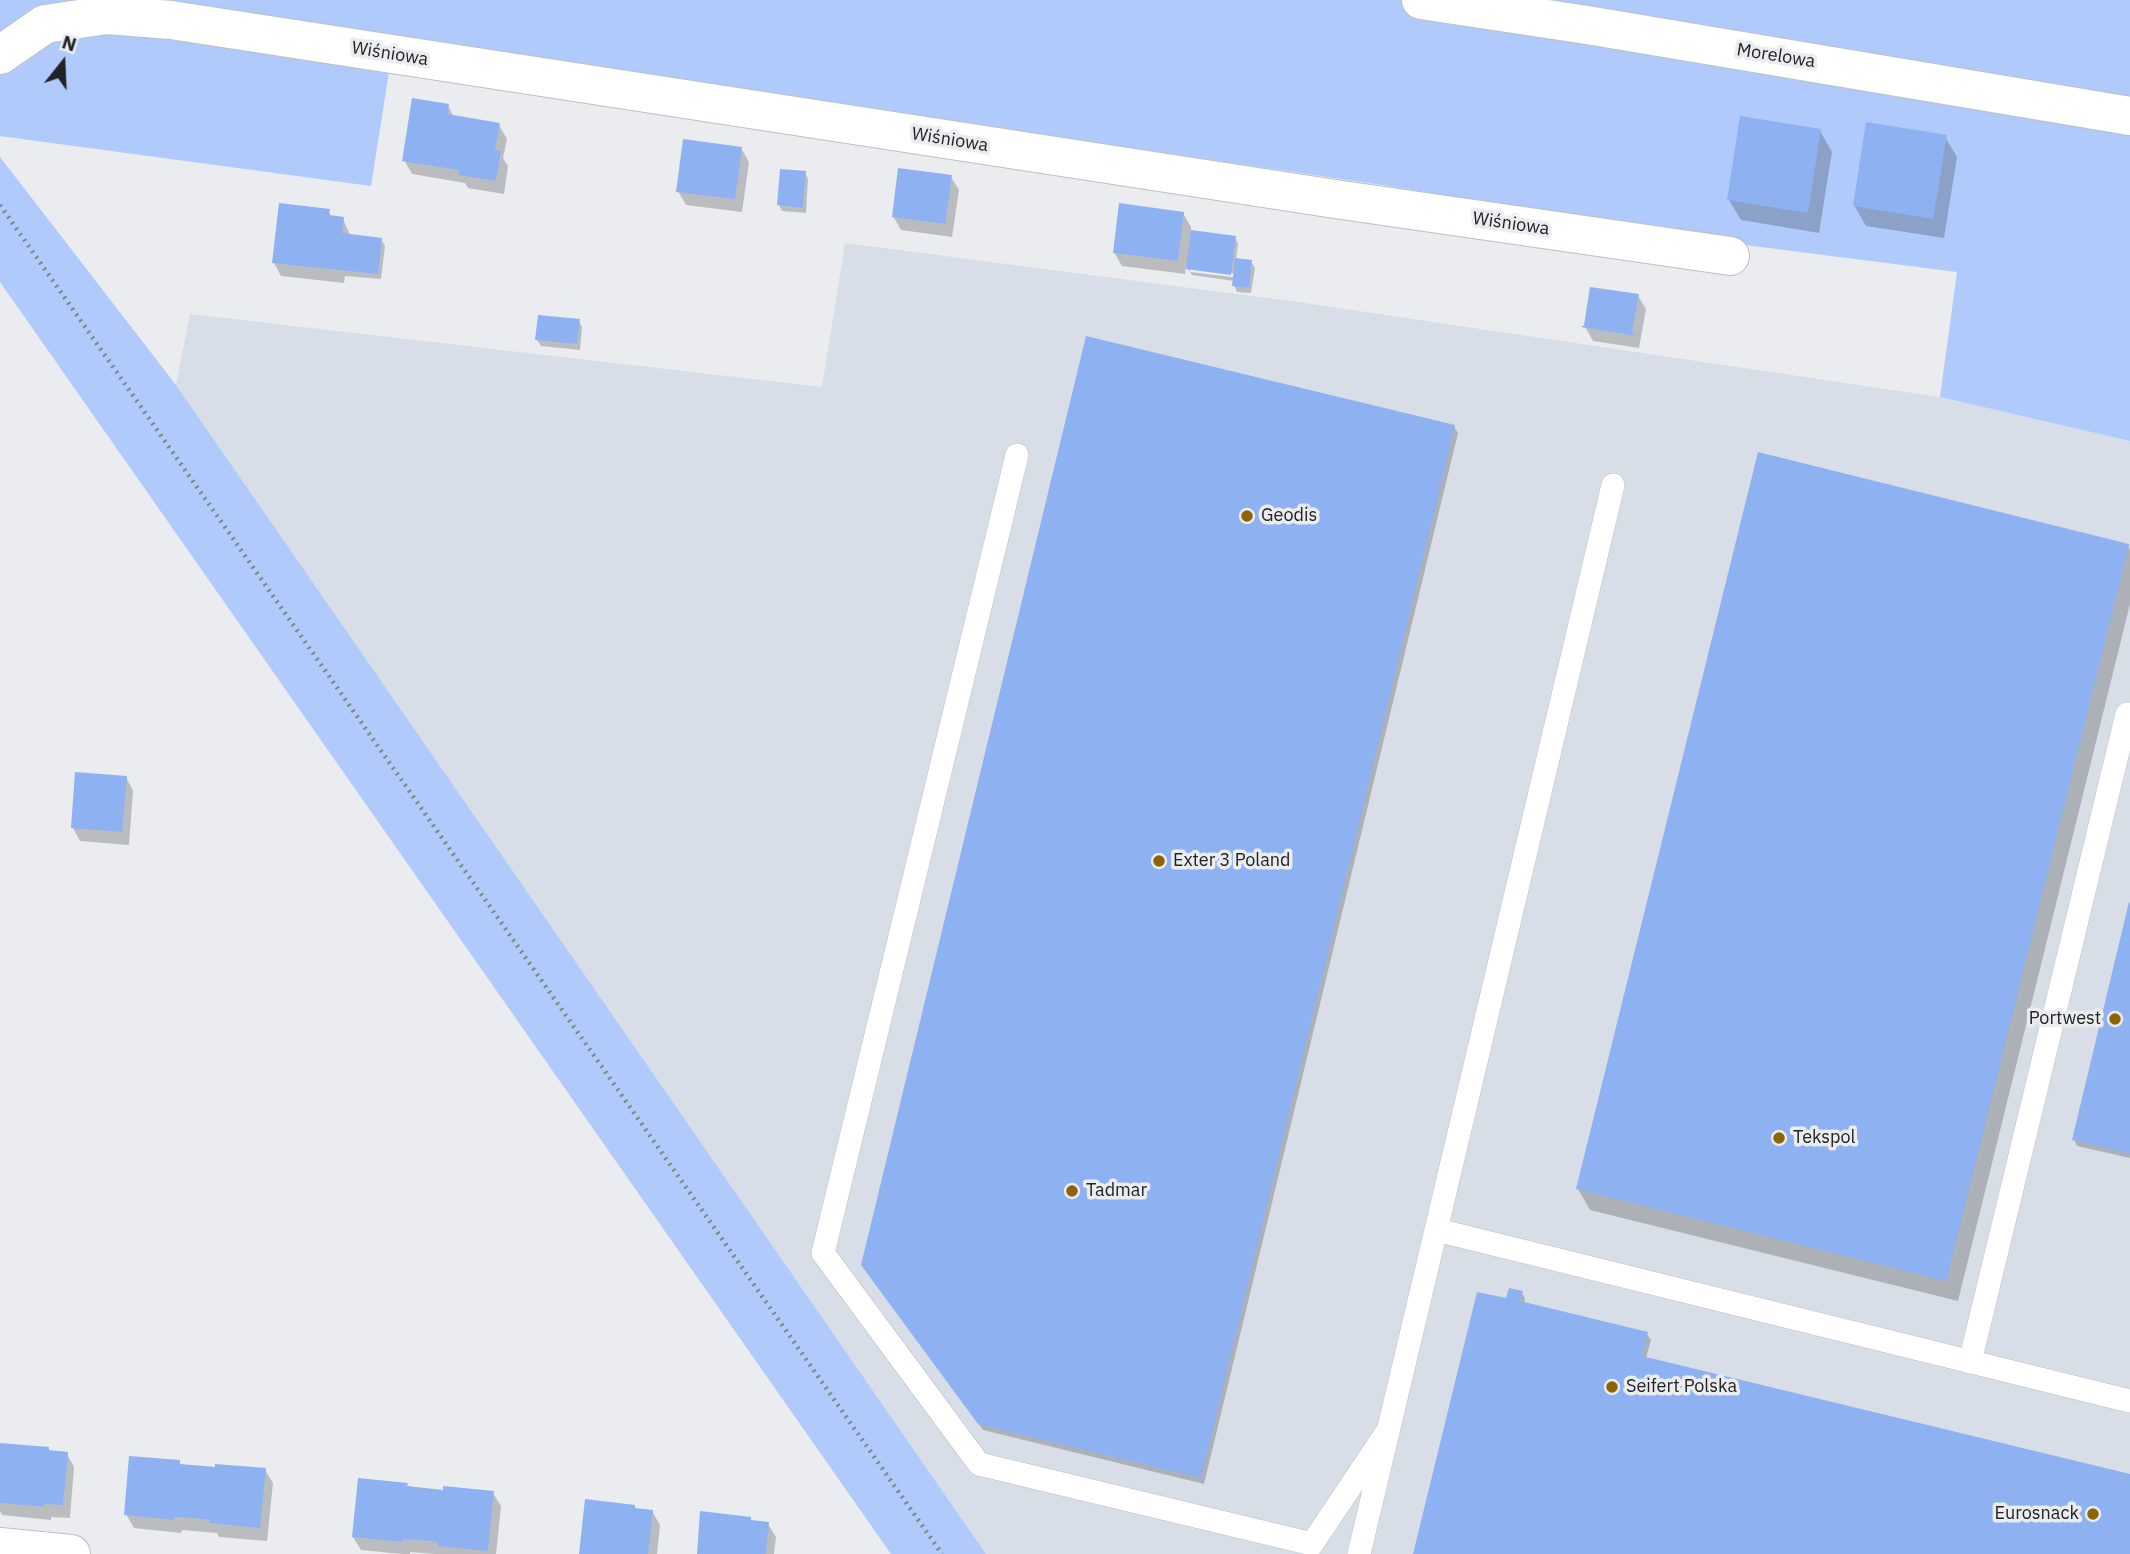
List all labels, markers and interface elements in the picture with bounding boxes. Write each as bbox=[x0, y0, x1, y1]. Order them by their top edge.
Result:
north arrow bbox=[28, 28, 98, 98]
text: N bbox=[59, 29, 80, 57]
street label: Wiśniowa bbox=[350, 37, 430, 71]
street label: Morelowa bbox=[1735, 39, 1817, 73]
street label: Wiśniowa bbox=[910, 123, 990, 157]
street label: Wiśniowa bbox=[1471, 208, 1551, 240]
place label: Geodis bbox=[1261, 505, 1317, 527]
marker: Geodis bbox=[1239, 508, 1255, 524]
place label: Exter 3 Poland bbox=[1173, 850, 1290, 872]
marker: Exter 3 Poland bbox=[1151, 853, 1167, 869]
place label: Portwest bbox=[2029, 1008, 2101, 1030]
marker: Portwest bbox=[2107, 1011, 2123, 1027]
place label: Tekspol bbox=[1793, 1127, 1855, 1149]
marker: Tekspol bbox=[1771, 1130, 1787, 1146]
place label: Tadmar bbox=[1086, 1180, 1147, 1202]
marker: Tadmar bbox=[1064, 1183, 1080, 1199]
place label: Seifert Polska bbox=[1626, 1376, 1737, 1398]
marker: Seifert Polska bbox=[1604, 1379, 1620, 1395]
place label: Eurosnack bbox=[1995, 1503, 2079, 1525]
marker: Eurosnack bbox=[2085, 1506, 2101, 1522]

